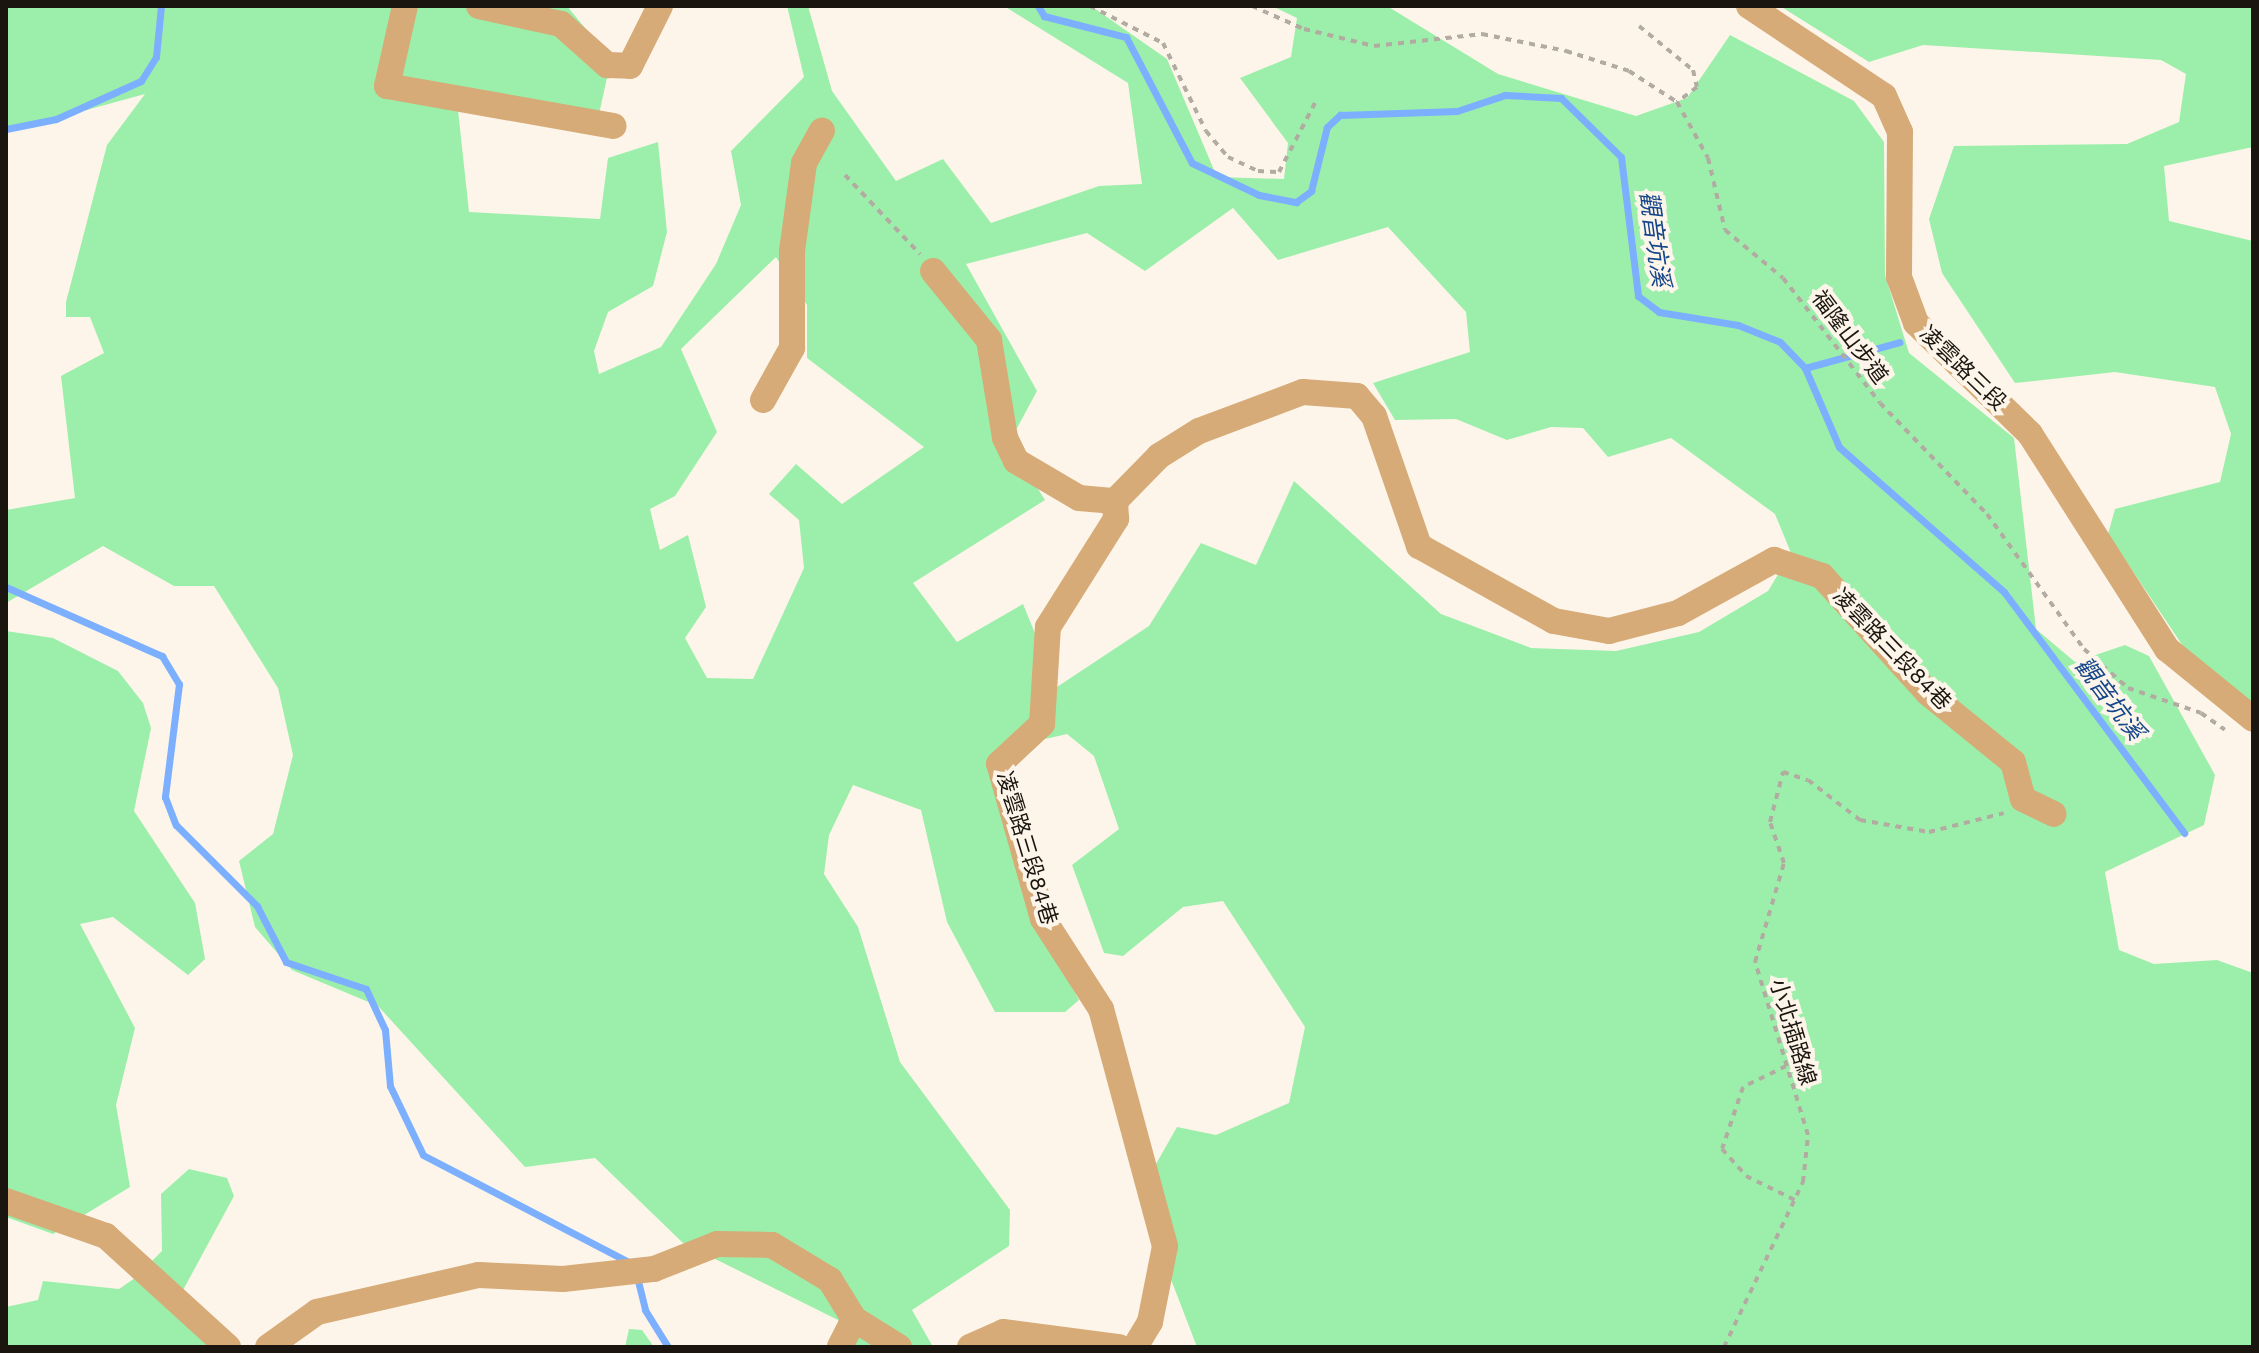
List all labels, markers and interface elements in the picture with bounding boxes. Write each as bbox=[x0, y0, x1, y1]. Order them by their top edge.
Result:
water label: 觀音坑溪 bbox=[1633, 189, 1675, 289]
street label: 福隆山步道 bbox=[1806, 285, 1894, 389]
street label: 凌雲路三段 bbox=[1914, 320, 2012, 416]
street label: 凌雲路三段84巷 bbox=[1827, 583, 1957, 715]
water label: 觀音坑溪 bbox=[2069, 652, 2149, 746]
street label: 凌雲路三段84巷 bbox=[991, 768, 1063, 928]
street label: 小北插路線 bbox=[1764, 976, 1822, 1088]

